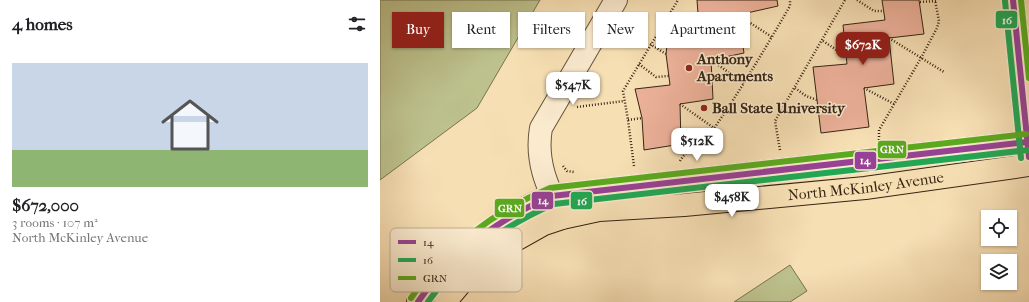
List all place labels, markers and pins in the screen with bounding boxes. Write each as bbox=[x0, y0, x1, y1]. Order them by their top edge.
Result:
pin: $672K bbox=[835, 32, 891, 66]
place label: Anthony Apartments bbox=[696, 50, 773, 85]
marker: Anthony Apartments bbox=[684, 63, 694, 73]
pin: $547K bbox=[545, 72, 601, 106]
place label: Ball State University bbox=[712, 99, 846, 117]
marker: Ball State University bbox=[699, 103, 709, 113]
pin: $512K bbox=[669, 128, 725, 162]
pin: $458K bbox=[704, 184, 760, 218]

